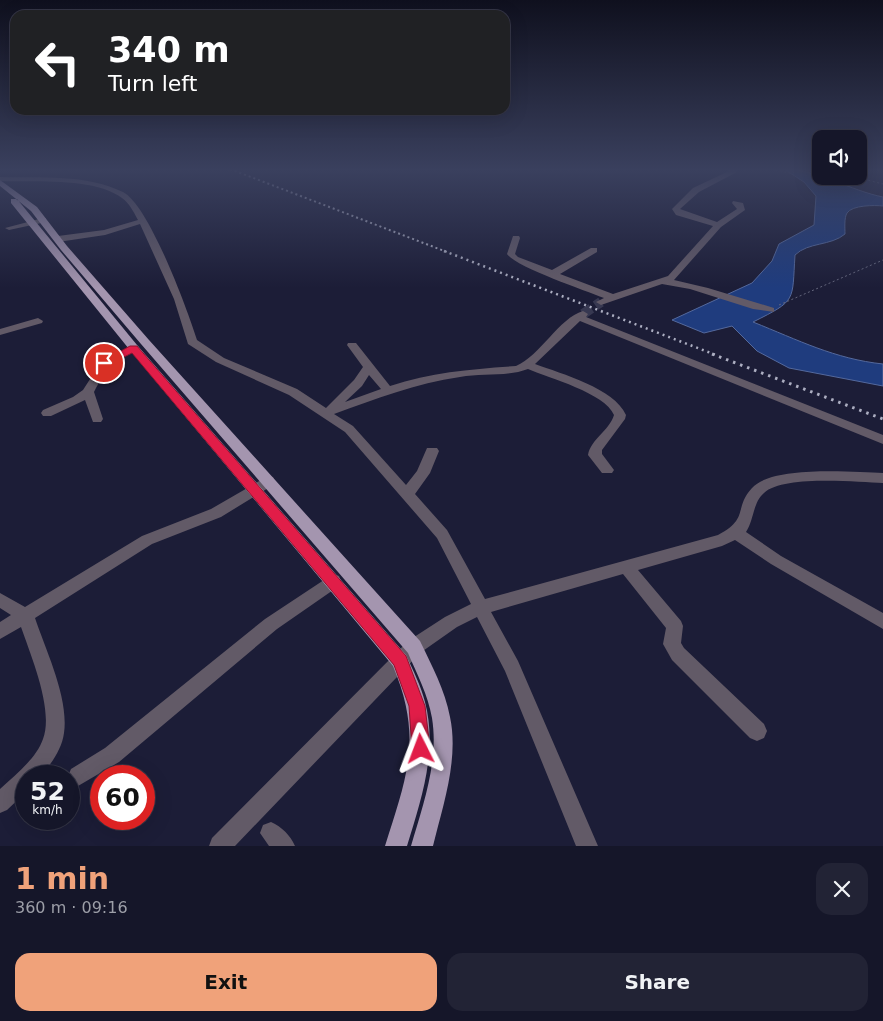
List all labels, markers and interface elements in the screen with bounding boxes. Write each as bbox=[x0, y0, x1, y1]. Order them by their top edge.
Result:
icon: left bbox=[25, 30, 90, 95]
text: 340 m bbox=[108, 30, 230, 70]
text: Turn left bbox=[108, 71, 197, 96]
map controls bbox=[812, 130, 867, 185]
button: sound bbox=[812, 130, 867, 185]
pin bbox=[83, 342, 125, 384]
icon: arrive bbox=[90, 349, 118, 377]
position arrow bbox=[394, 722, 446, 774]
speed limit sign: 60 bbox=[90, 765, 155, 830]
text: 52 bbox=[30, 777, 65, 806]
text: km/h bbox=[32, 803, 63, 817]
text: 1 min bbox=[15, 861, 109, 896]
button: close bbox=[816, 863, 868, 915]
text: 360 m · 09:16 bbox=[15, 898, 128, 917]
button: Exit bbox=[15, 953, 437, 1011]
button: Share bbox=[447, 953, 868, 1011]

